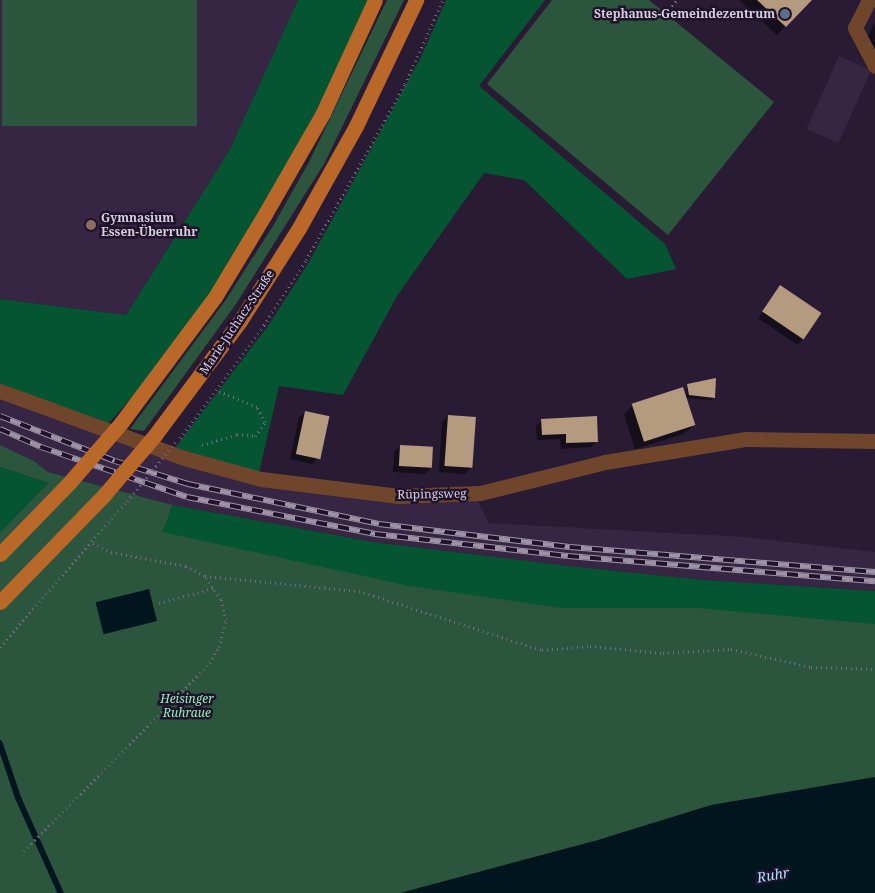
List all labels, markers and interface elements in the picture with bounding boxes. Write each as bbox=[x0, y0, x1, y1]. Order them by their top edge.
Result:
place label: Stephanus-Gemeindezentrum bbox=[594, 7, 775, 21]
marker: Stephanus-Gemeindezentrum bbox=[779, 8, 791, 20]
place label: Gymnasium Essen-Überruhr bbox=[101, 211, 197, 239]
marker: Gymnasium Essen-Überruhr bbox=[85, 219, 97, 231]
street label: Marie-Juchacz-Straße bbox=[197, 267, 277, 377]
street label: Rüpingsweg bbox=[397, 486, 467, 502]
park label: Heisinger Ruhraue bbox=[160, 692, 214, 720]
water label: Ruhr bbox=[755, 864, 791, 886]

